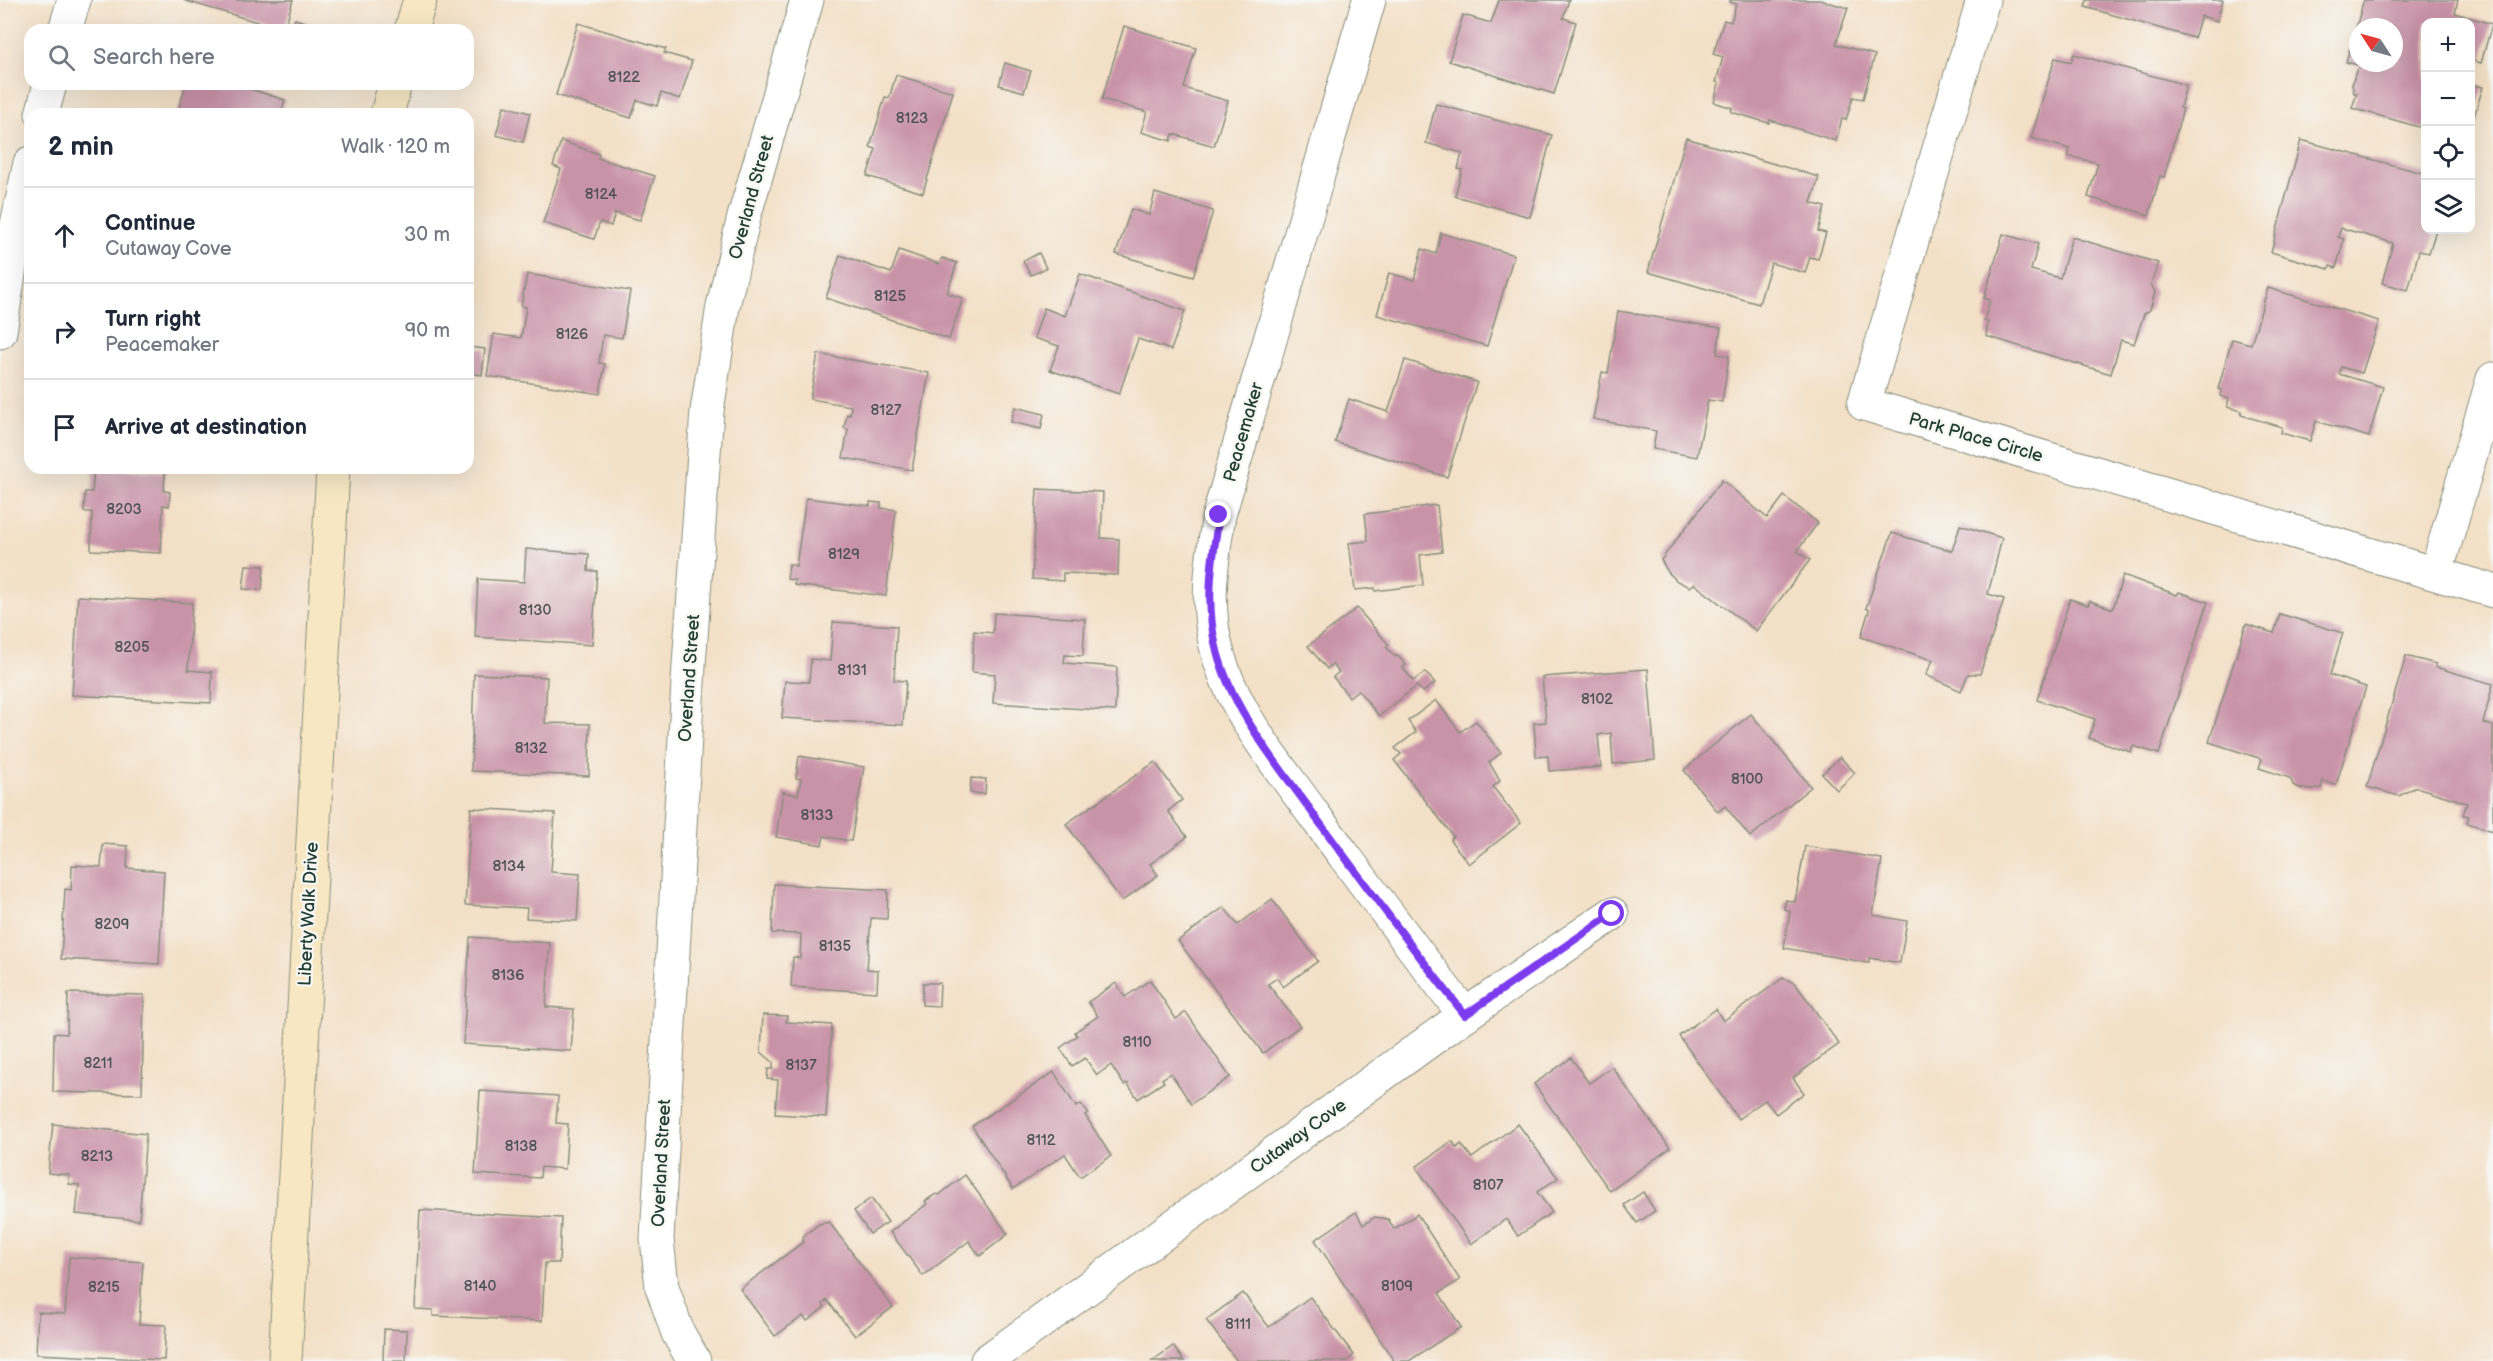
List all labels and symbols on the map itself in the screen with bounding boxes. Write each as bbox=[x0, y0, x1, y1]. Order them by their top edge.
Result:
north arrow bbox=[2349, 18, 2403, 72]
house number: 8122 bbox=[608, 68, 640, 87]
house number: 8123 bbox=[896, 109, 928, 128]
street label: Overland Street bbox=[725, 132, 778, 262]
house number: 8124 bbox=[585, 185, 617, 204]
house number: 8125 bbox=[874, 287, 906, 306]
house number: 8126 bbox=[556, 325, 588, 344]
street label: Peacemaker bbox=[1219, 380, 1268, 484]
house number: 8127 bbox=[871, 401, 902, 420]
street label: Park Place Circle bbox=[1906, 408, 2046, 467]
house number: 8203 bbox=[106, 500, 142, 519]
route end bbox=[1205, 501, 1231, 527]
house number: 8129 bbox=[828, 545, 860, 564]
house number: 8130 bbox=[519, 601, 551, 620]
street label: Overland Street bbox=[675, 613, 704, 743]
house number: 8205 bbox=[114, 638, 150, 657]
house number: 8131 bbox=[837, 661, 867, 680]
house number: 8102 bbox=[1581, 690, 1613, 709]
house number: 8132 bbox=[515, 739, 547, 758]
house number: 8100 bbox=[1731, 770, 1763, 789]
house number: 8133 bbox=[800, 806, 834, 825]
street label: Liberty Walk Drive bbox=[294, 841, 323, 987]
house number: 8134 bbox=[493, 857, 525, 876]
route start bbox=[1598, 900, 1624, 926]
house number: 8209 bbox=[94, 915, 130, 934]
house number: 8135 bbox=[819, 937, 851, 956]
house number: 8136 bbox=[492, 966, 524, 985]
house number: 8110 bbox=[1122, 1033, 1152, 1052]
house number: 8211 bbox=[84, 1054, 112, 1073]
house number: 8137 bbox=[785, 1056, 817, 1075]
street label: Cutaway Cove bbox=[1246, 1094, 1351, 1178]
street label: Overland Street bbox=[648, 1098, 675, 1227]
house number: 8112 bbox=[1026, 1131, 1056, 1150]
house number: 8138 bbox=[505, 1137, 538, 1156]
house number: 8213 bbox=[81, 1147, 113, 1166]
house number: 8107 bbox=[1473, 1176, 1504, 1195]
house number: 8140 bbox=[464, 1277, 496, 1296]
house number: 8109 bbox=[1381, 1277, 1413, 1296]
house number: 8215 bbox=[88, 1278, 120, 1297]
house number: 8111 bbox=[1225, 1315, 1251, 1334]

